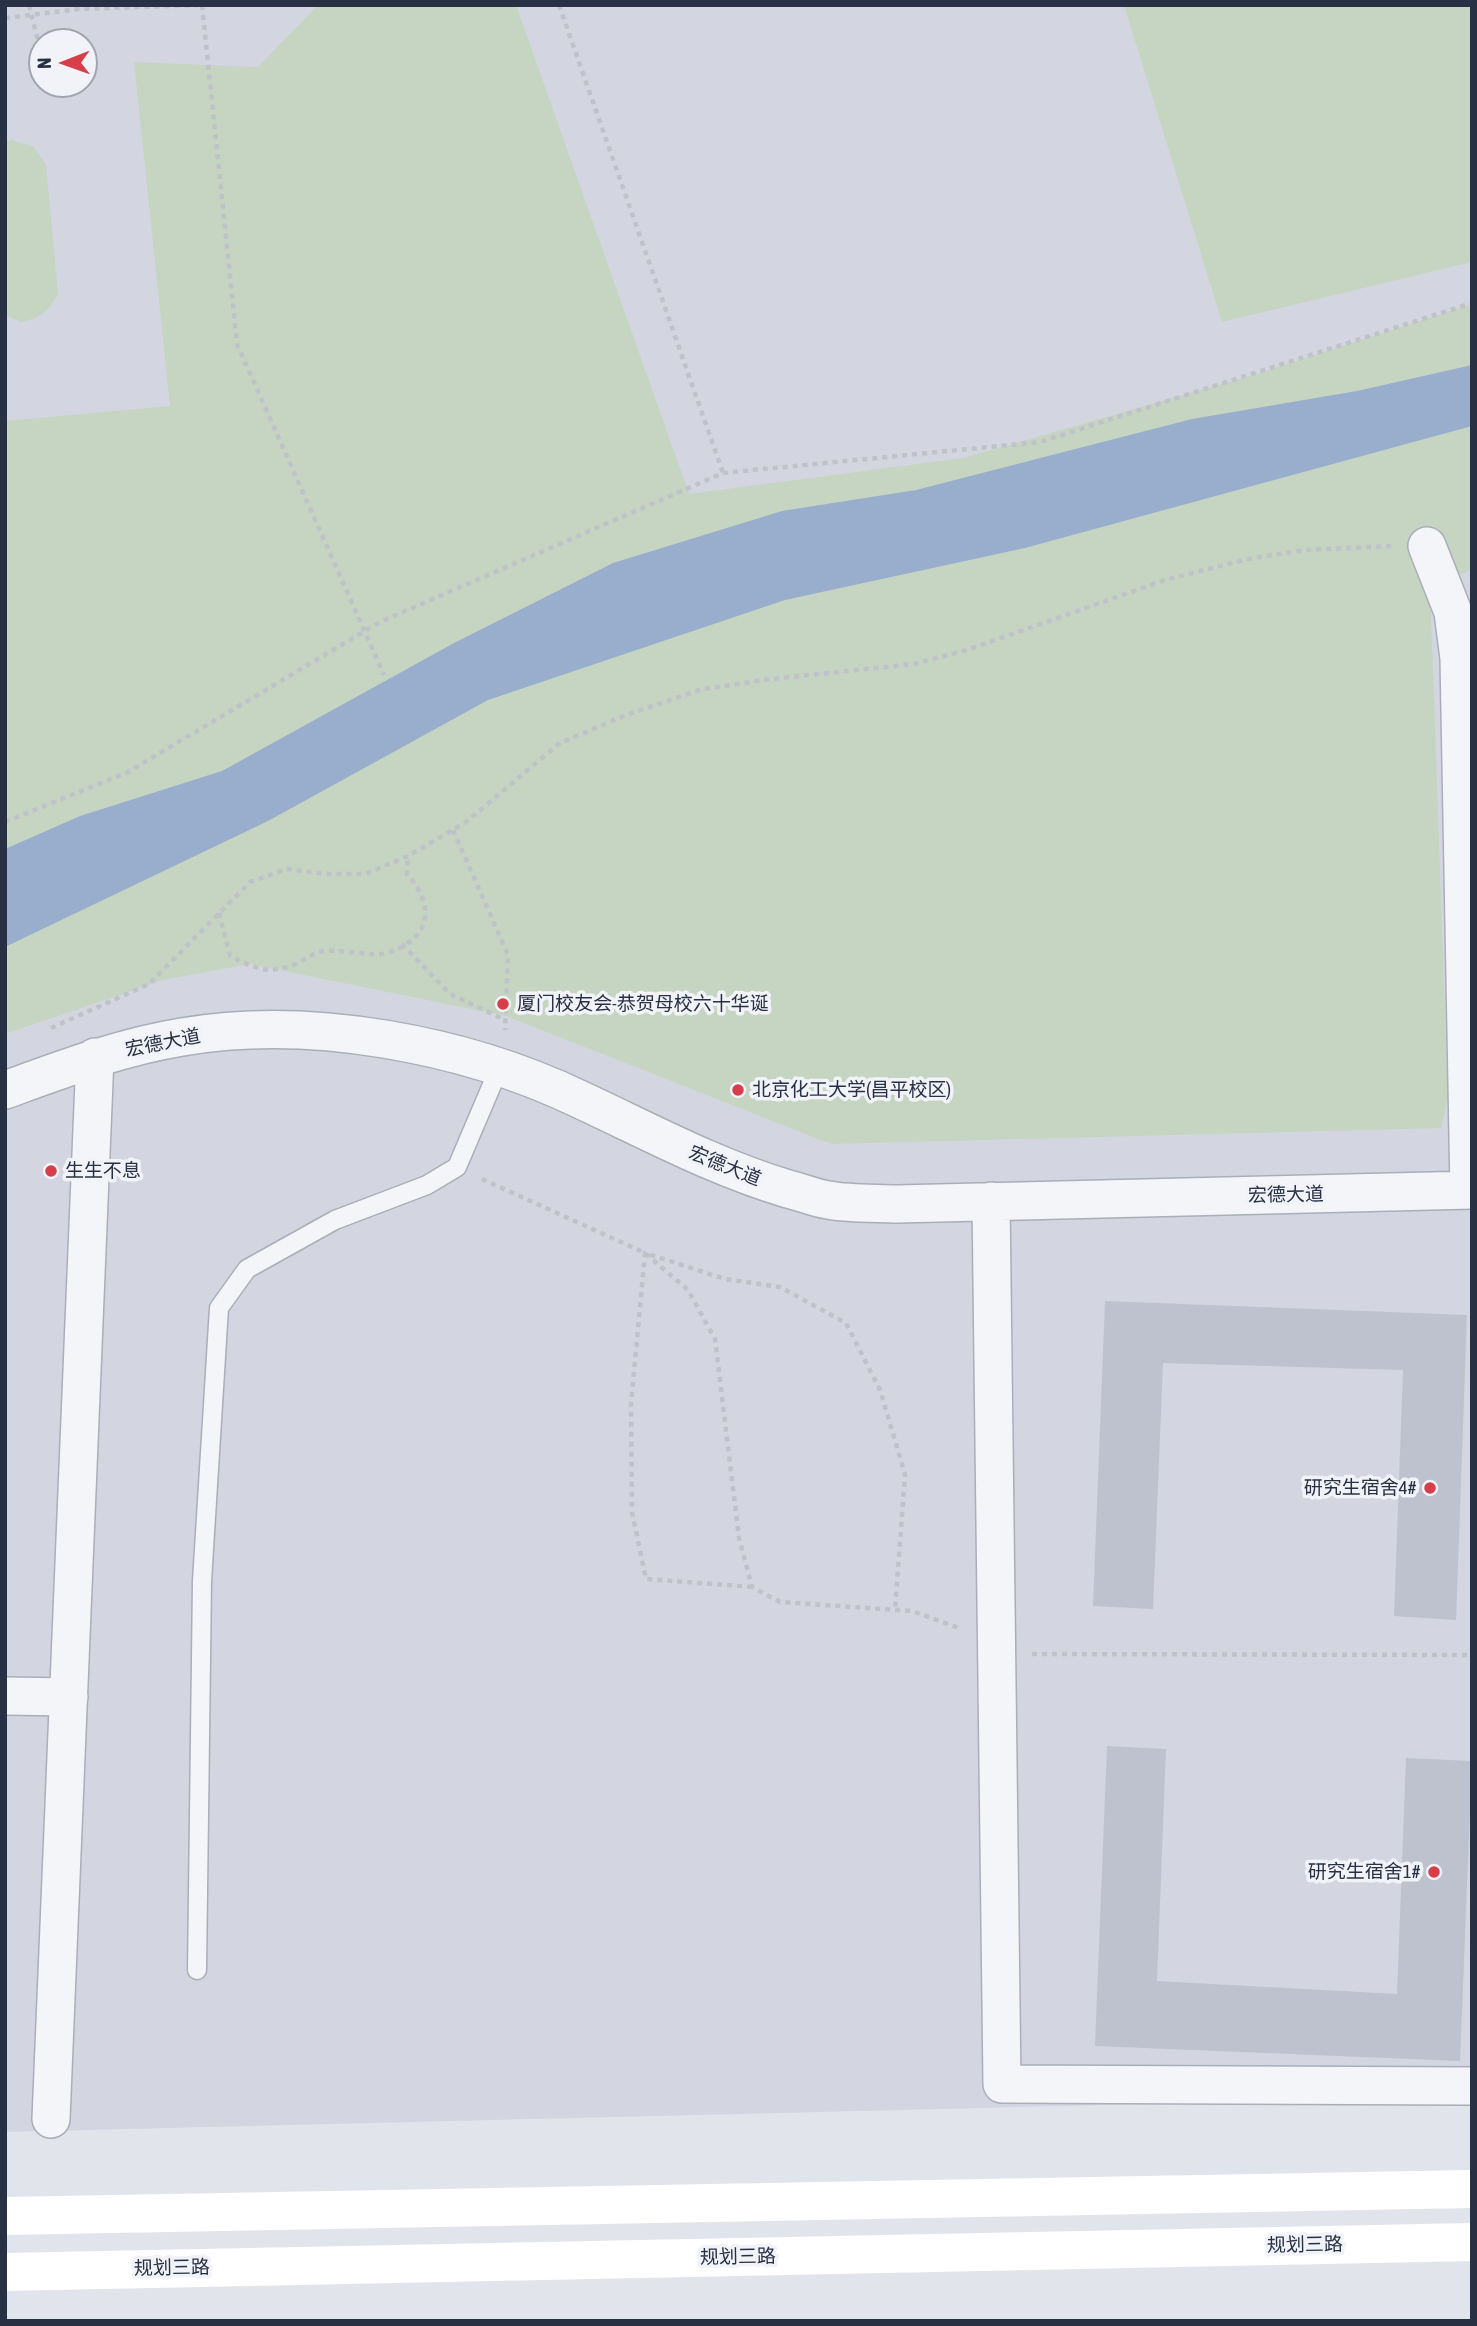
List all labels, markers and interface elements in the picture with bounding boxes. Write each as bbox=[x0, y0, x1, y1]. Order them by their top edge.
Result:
north arrow bbox=[28, 28, 98, 98]
text: N bbox=[33, 58, 55, 69]
place label: 厦门校友会-恭贺母校六十华诞 bbox=[517, 993, 769, 1015]
marker: 厦门校友会-恭贺母校六十华诞 bbox=[495, 996, 511, 1012]
street label: 宏德大道 bbox=[124, 1025, 202, 1061]
place label: 北京化工大学(昌平校区) bbox=[752, 1079, 951, 1101]
marker: 北京化工大学(昌平校区) bbox=[730, 1082, 746, 1098]
street label: 宏德大道 bbox=[685, 1141, 765, 1191]
place label: 生生不息 bbox=[65, 1160, 141, 1182]
marker: 生生不息 bbox=[43, 1163, 59, 1179]
street label: 宏德大道 bbox=[1248, 1183, 1324, 1207]
place label: 研究生宿舍4# bbox=[1304, 1477, 1416, 1499]
marker: 研究生宿舍4# bbox=[1422, 1480, 1438, 1496]
place label: 研究生宿舍1# bbox=[1308, 1861, 1420, 1883]
marker: 研究生宿舍1# bbox=[1426, 1864, 1442, 1880]
street label: 规划三路 bbox=[1267, 2233, 1343, 2257]
street label: 规划三路 bbox=[700, 2245, 776, 2269]
street label: 规划三路 bbox=[134, 2256, 210, 2280]

